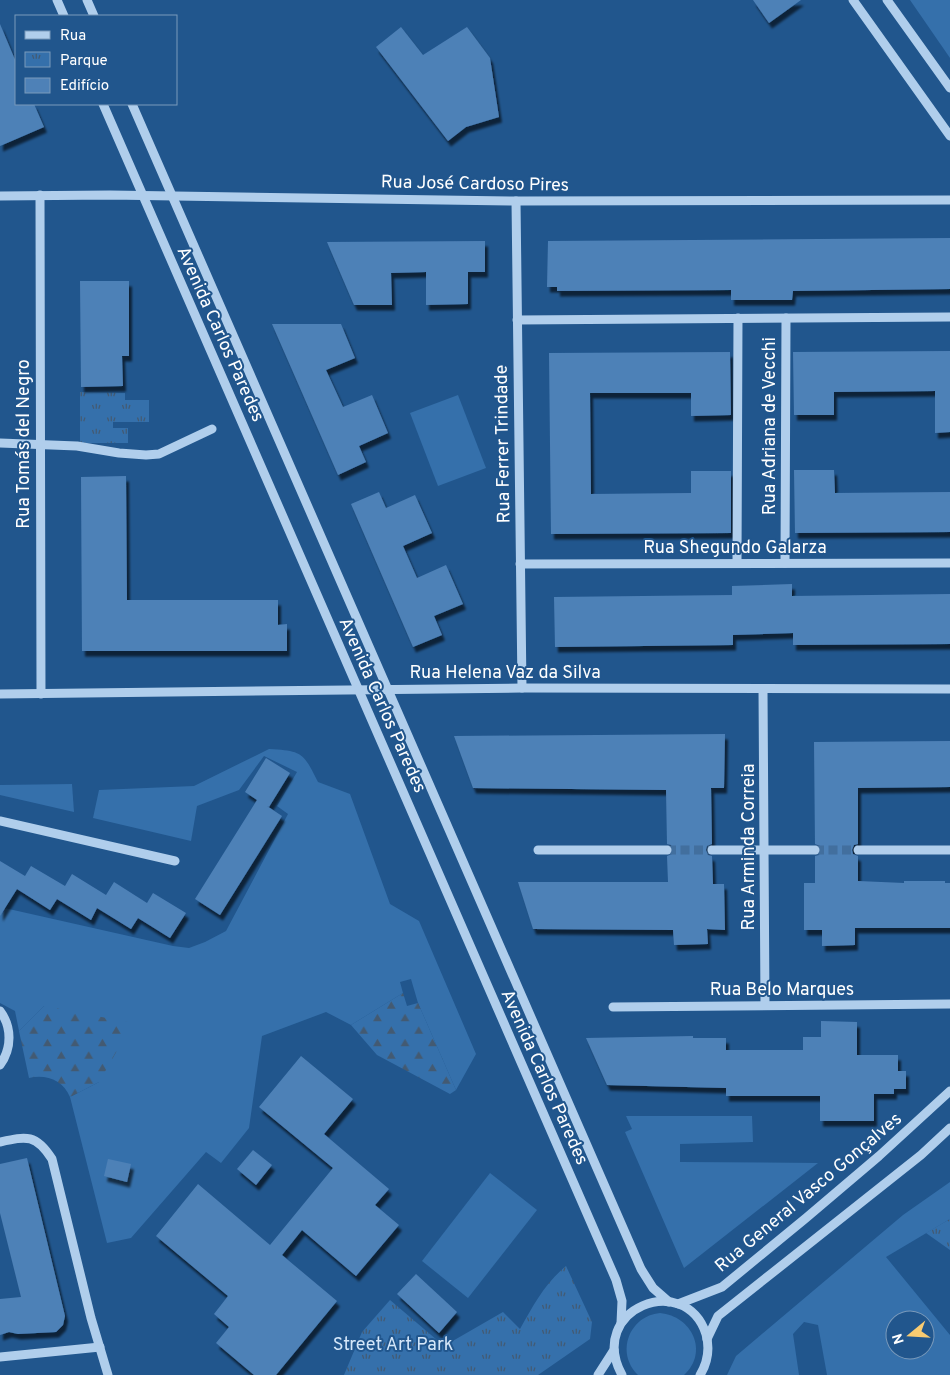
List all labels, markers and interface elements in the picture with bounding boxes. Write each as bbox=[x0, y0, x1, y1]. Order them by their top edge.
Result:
legend bbox=[15, 15, 178, 105]
text: Rua bbox=[60, 27, 86, 46]
text: Parque bbox=[60, 52, 108, 71]
text: Edifício bbox=[60, 77, 109, 96]
street label: Rua José Cardoso Pires bbox=[381, 171, 569, 198]
street label: Avenida Carlos Paredes bbox=[171, 243, 269, 426]
street label: Rua Adriana de Vecchi bbox=[759, 337, 782, 515]
street label: Rua Tomás del Negro bbox=[13, 359, 36, 529]
street label: Rua Ferrer Trindade bbox=[491, 365, 516, 523]
street label: Rua Shegundo Galarza bbox=[643, 537, 827, 560]
street label: Avenida Carlos Paredes bbox=[333, 614, 431, 797]
street label: Rua Helena Vaz da Silva bbox=[409, 662, 601, 685]
street label: Rua Arminda Correia bbox=[738, 764, 761, 931]
street label: Rua Belo Marques bbox=[710, 979, 854, 1002]
street label: Avenida Carlos Paredes bbox=[495, 986, 593, 1169]
street label: Rua General Vasco Gonçalves bbox=[711, 1108, 907, 1278]
north arrow bbox=[885, 1310, 935, 1360]
text: N bbox=[889, 1331, 909, 1346]
park label: Street Art Park bbox=[333, 1334, 453, 1357]

